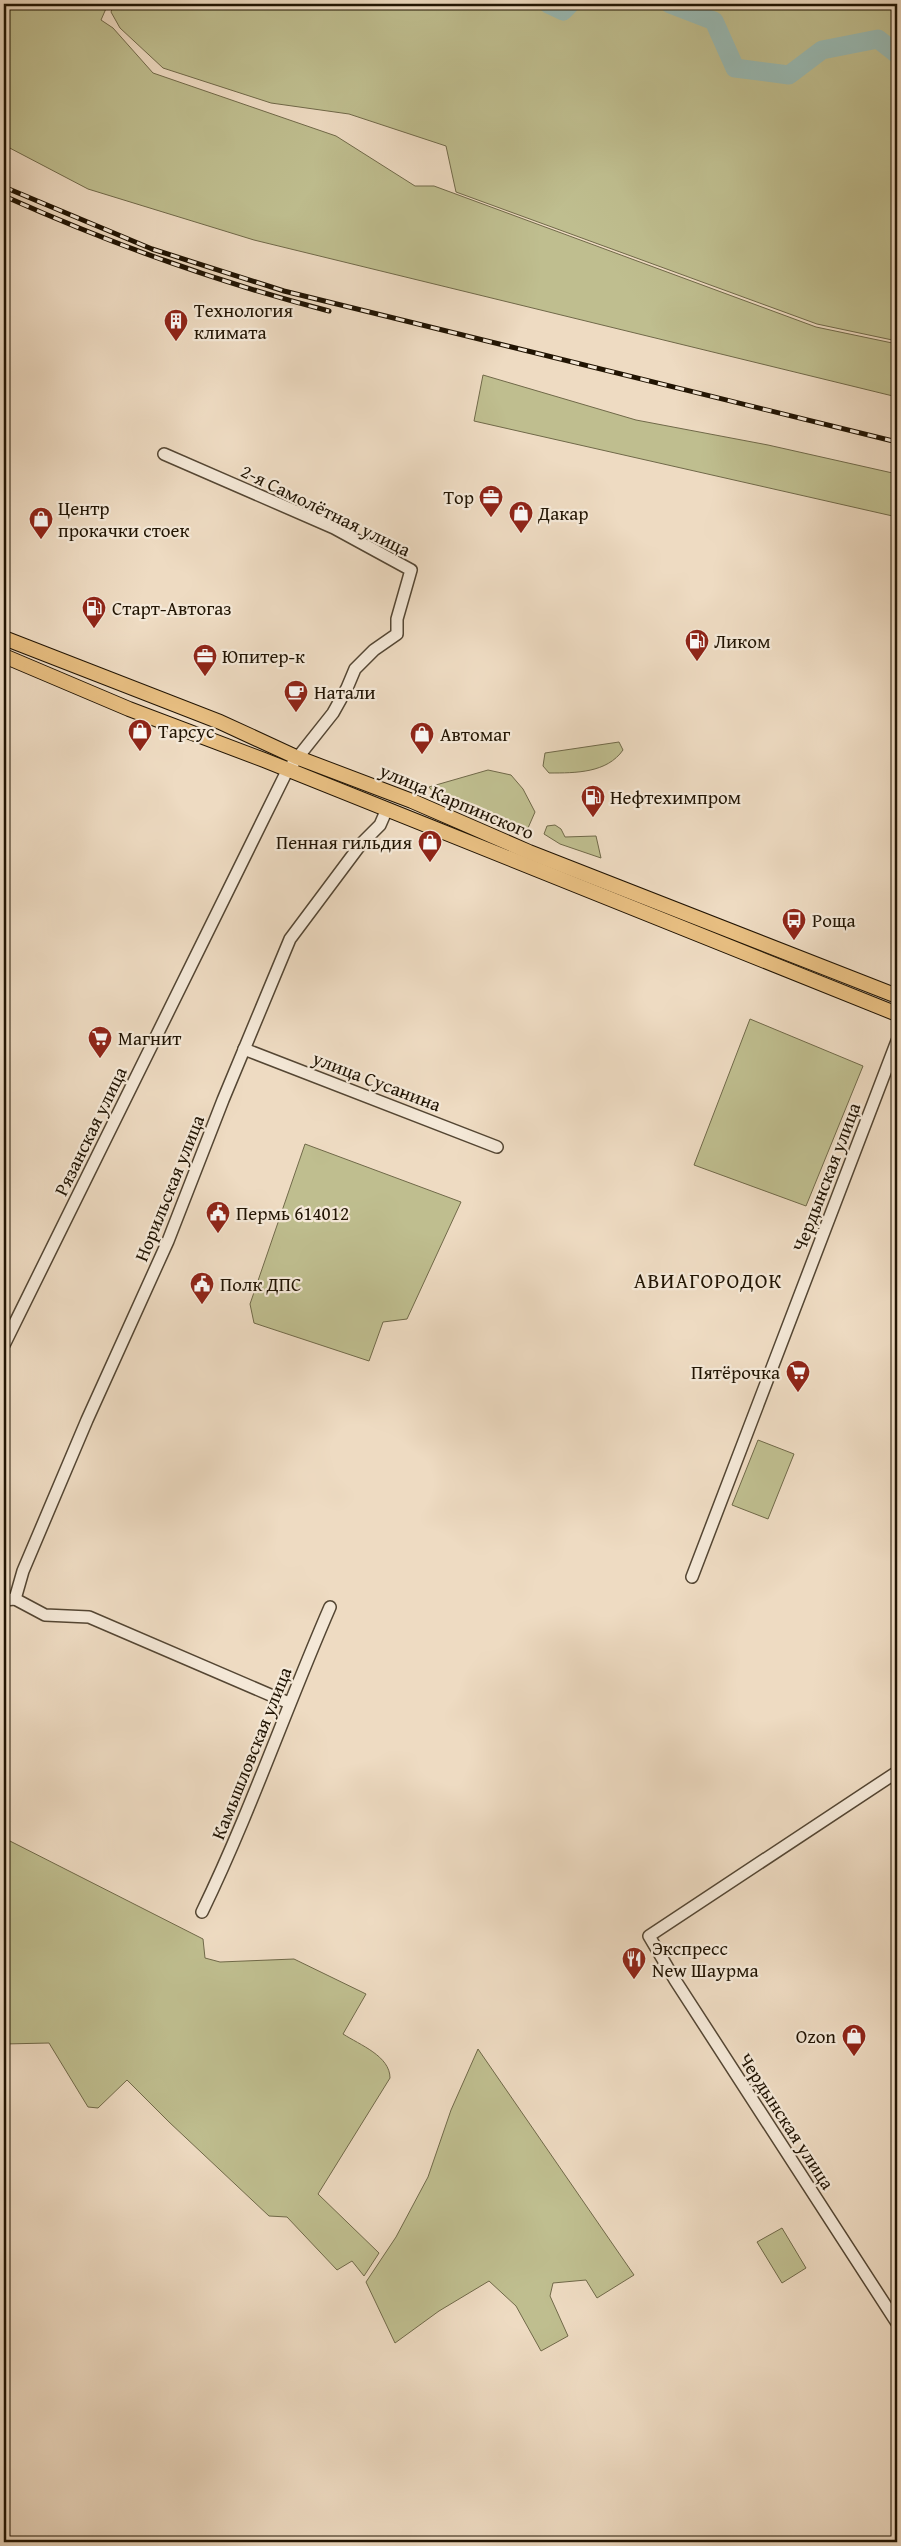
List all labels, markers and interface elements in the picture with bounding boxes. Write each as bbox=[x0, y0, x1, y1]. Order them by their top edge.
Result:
place label: Технология климата bbox=[194, 296, 293, 346]
building icon: Технология климата bbox=[163, 308, 189, 342]
street label: 2-я Самолётная улица bbox=[236, 457, 416, 563]
place label: Тор bbox=[443, 483, 474, 511]
office icon: Тор bbox=[478, 484, 504, 518]
place label: Центр прокачки стоек bbox=[58, 494, 189, 544]
place label: Дакар bbox=[537, 499, 588, 527]
shop icon: Дакар bbox=[508, 500, 534, 534]
shop icon: Центр прокачки стоек bbox=[28, 506, 54, 540]
place label: Старт-Автогаз bbox=[112, 594, 231, 622]
fuel station icon: Старт-Автогаз bbox=[81, 595, 107, 629]
place label: Ликом bbox=[714, 627, 771, 655]
fuel station icon: Ликом bbox=[684, 628, 710, 662]
place label: Юпитер-к bbox=[222, 642, 305, 670]
office icon: Юпитер-к bbox=[192, 643, 218, 677]
place label: Натали bbox=[314, 678, 376, 706]
cafe icon: Натали bbox=[283, 679, 309, 713]
place label: Тарсус bbox=[158, 717, 214, 745]
shop icon: Тарсус bbox=[127, 718, 153, 752]
place label: Автомаг bbox=[440, 720, 510, 748]
shop icon: Автомаг bbox=[409, 721, 435, 755]
street label: улица Карпинского bbox=[375, 755, 539, 846]
place label: Нефтехимпром bbox=[610, 783, 741, 811]
fuel station icon: Нефтехимпром bbox=[580, 784, 606, 818]
place label: Пенная гильдия bbox=[276, 828, 412, 856]
shop icon: Пенная гильдия bbox=[417, 829, 443, 863]
place label: Роща bbox=[812, 906, 856, 934]
bus stop icon: Роща bbox=[781, 907, 807, 941]
place label: Магнит bbox=[118, 1024, 182, 1052]
supermarket icon: Магнит bbox=[87, 1025, 113, 1059]
street label: улица Сусанина bbox=[308, 1043, 445, 1118]
street label: Рязанская улица bbox=[47, 1062, 133, 1200]
street label: Чердынская улица bbox=[785, 1098, 867, 1256]
street label: Норильская улица bbox=[127, 1111, 211, 1265]
place label: Пермь 614012 bbox=[236, 1199, 349, 1227]
public building icon: Пермь 614012 bbox=[205, 1200, 231, 1234]
district label: АВИАГОРОДОК bbox=[634, 1265, 782, 1296]
place label: Полк ДПС bbox=[220, 1270, 301, 1298]
public building icon: Полк ДПС bbox=[189, 1271, 215, 1305]
place label: Пятёрочка bbox=[691, 1358, 780, 1386]
supermarket icon: Пятёрочка bbox=[785, 1359, 811, 1393]
street label: Камышловская улица bbox=[204, 1662, 298, 1844]
place label: Экспресс New Шаурма bbox=[652, 1934, 759, 1984]
restaurant icon: Экспресс New Шаурма bbox=[621, 1946, 647, 1980]
place label: Ozon bbox=[796, 2022, 836, 2050]
shop icon: Ozon bbox=[841, 2023, 867, 2057]
street label: Чердынская улица bbox=[732, 2047, 842, 2195]

